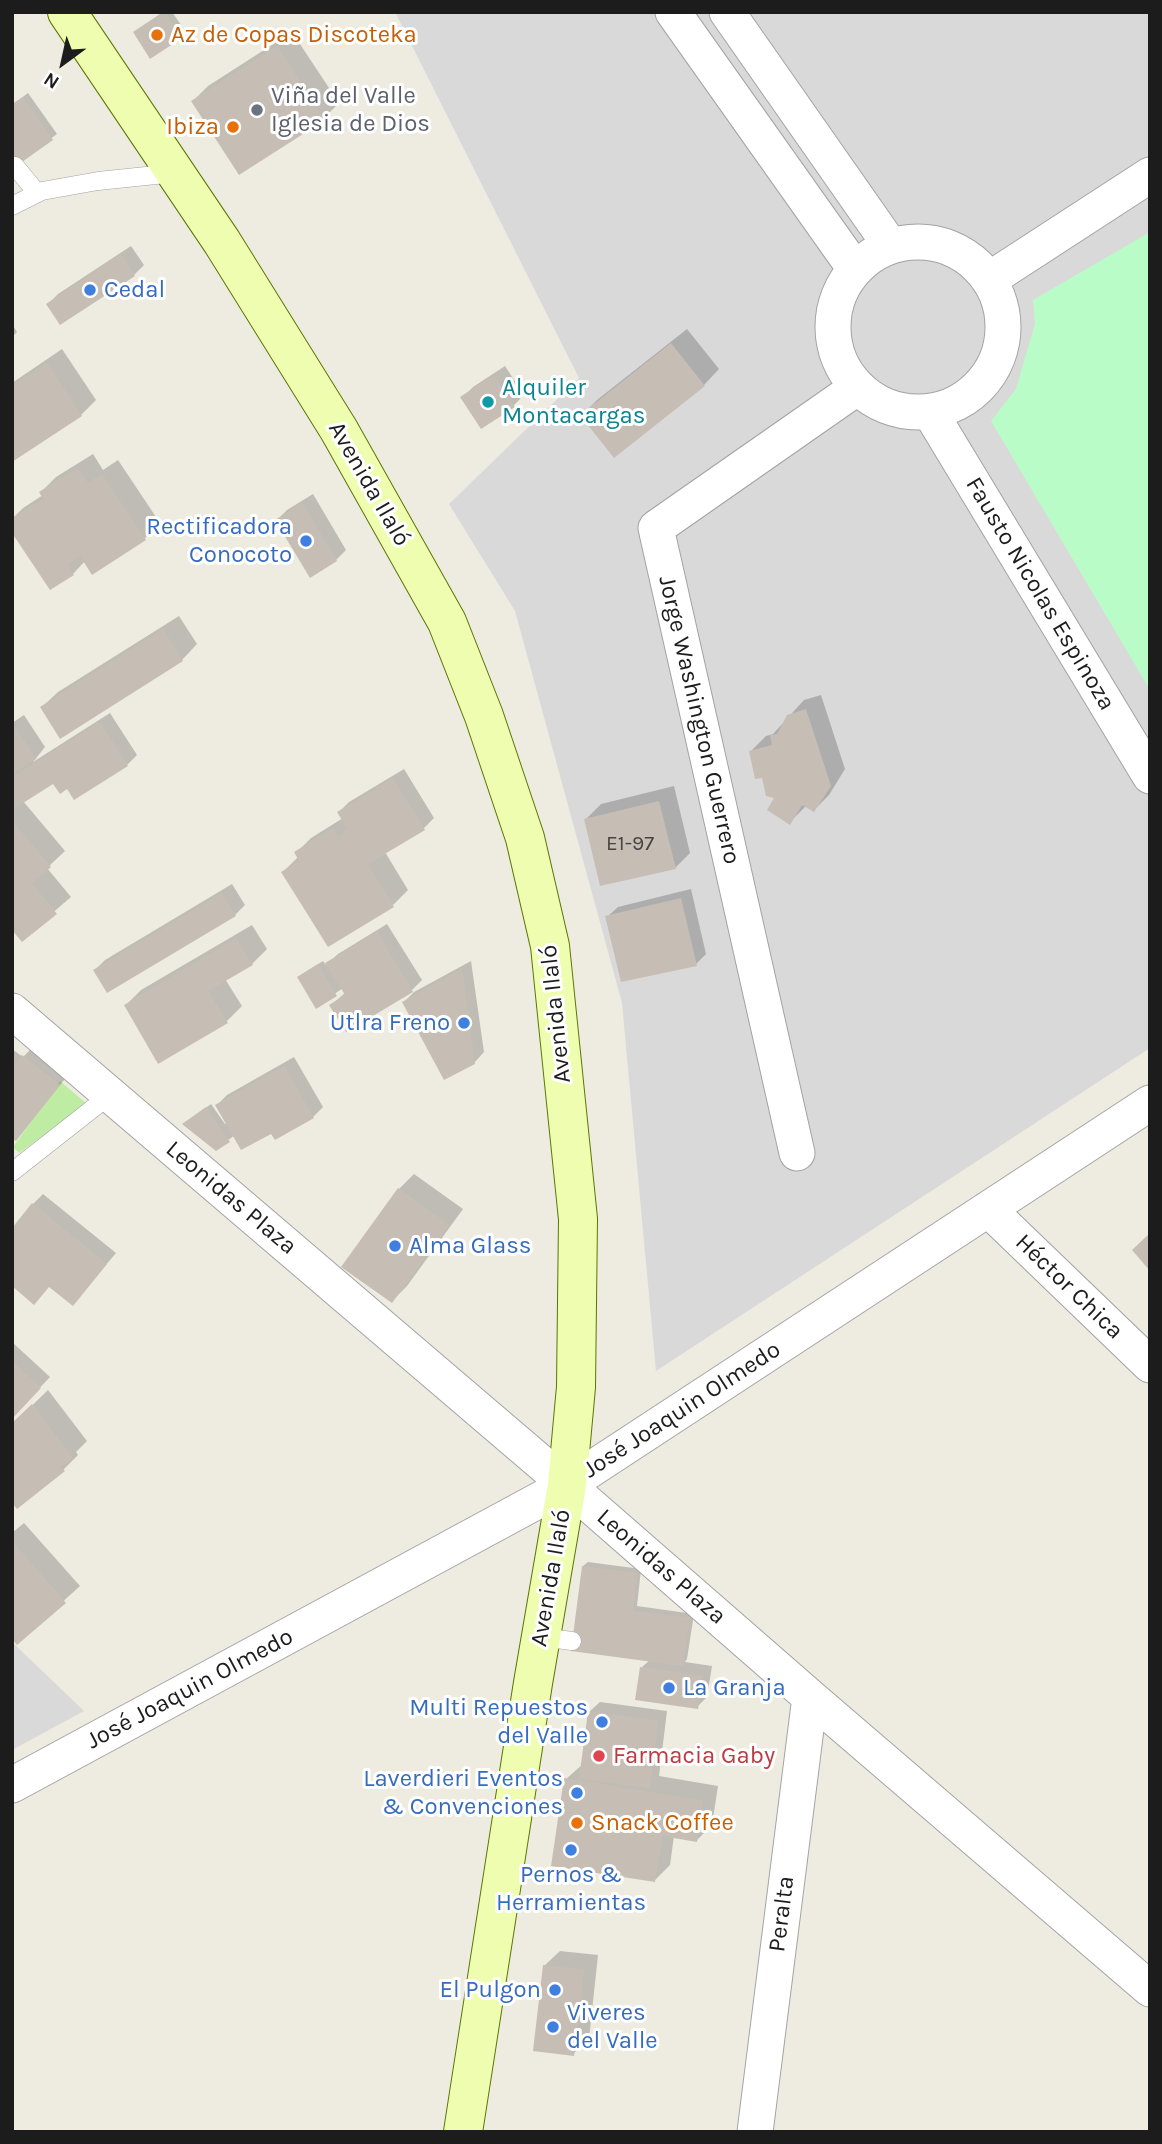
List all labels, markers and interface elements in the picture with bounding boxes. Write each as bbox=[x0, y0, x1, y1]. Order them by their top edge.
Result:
place label: Az de Copas Discoteka bbox=[171, 21, 417, 49]
marker: Az de Copas Discoteka bbox=[149, 27, 165, 43]
north arrow bbox=[28, 28, 98, 98]
text: N bbox=[40, 68, 63, 94]
place label: Viña del Valle Iglesia de Dios bbox=[271, 82, 430, 138]
marker: Viña del Valle Iglesia de Dios bbox=[249, 102, 265, 118]
place label: Ibiza bbox=[166, 113, 219, 141]
marker: Ibiza bbox=[225, 119, 241, 135]
place label: Cedal bbox=[104, 276, 165, 304]
marker: Cedal bbox=[82, 282, 98, 298]
place label: Alquiler Montacargas bbox=[502, 374, 645, 430]
marker: Alquiler Montacargas bbox=[480, 394, 496, 410]
street label: Avenida Ilaló bbox=[322, 417, 416, 551]
street label: Fausto Nicolas Espinoza bbox=[959, 472, 1121, 716]
place label: Rectificadora Conocoto bbox=[146, 513, 292, 569]
marker: Rectificadora Conocoto bbox=[298, 533, 314, 549]
street label: Jorge Washington Guerrero bbox=[652, 573, 746, 867]
house number: E1-97 bbox=[606, 831, 654, 857]
street label: Avenida Ilaló bbox=[534, 943, 578, 1085]
place label: Utlra Freno bbox=[330, 1009, 450, 1037]
marker: Utlra Freno bbox=[456, 1015, 472, 1031]
street label: Leonidas Plaza bbox=[160, 1135, 302, 1261]
street label: Héctor Chica bbox=[1009, 1228, 1129, 1346]
place label: Alma Glass bbox=[409, 1232, 531, 1260]
marker: Alma Glass bbox=[387, 1238, 403, 1254]
street label: José Joaquin Olmedo bbox=[578, 1335, 786, 1485]
street label: Leonidas Plaza bbox=[590, 1503, 732, 1631]
street label: Avenida Ilaló bbox=[525, 1507, 577, 1649]
street label: José Joaquin Olmedo bbox=[82, 1622, 298, 1756]
place label: La Granja bbox=[683, 1674, 786, 1702]
marker: La Granja bbox=[661, 1680, 677, 1696]
place label: Multi Repuestos del Valle bbox=[409, 1694, 588, 1750]
marker: Multi Repuestos del Valle bbox=[594, 1714, 610, 1730]
place label: Farmacia Gaby bbox=[613, 1742, 775, 1770]
marker: Farmacia Gaby bbox=[591, 1748, 607, 1764]
place label: Laverdieri Eventos & Convenciones bbox=[363, 1765, 563, 1821]
marker: Laverdieri Eventos & Convenciones bbox=[569, 1785, 585, 1801]
place label: Snack Coffee bbox=[591, 1809, 734, 1837]
marker: Snack Coffee bbox=[569, 1815, 585, 1831]
marker: Pernos & Herramientas bbox=[563, 1842, 579, 1858]
place label: Pernos & Herramientas bbox=[496, 1861, 646, 1917]
street label: Peralta bbox=[763, 1874, 801, 1954]
place label: El Pulgon bbox=[439, 1976, 541, 2004]
marker: El Pulgon bbox=[547, 1982, 563, 1998]
place label: Viveres del Valle bbox=[567, 1999, 658, 2055]
marker: Viveres del Valle bbox=[545, 2019, 561, 2035]

